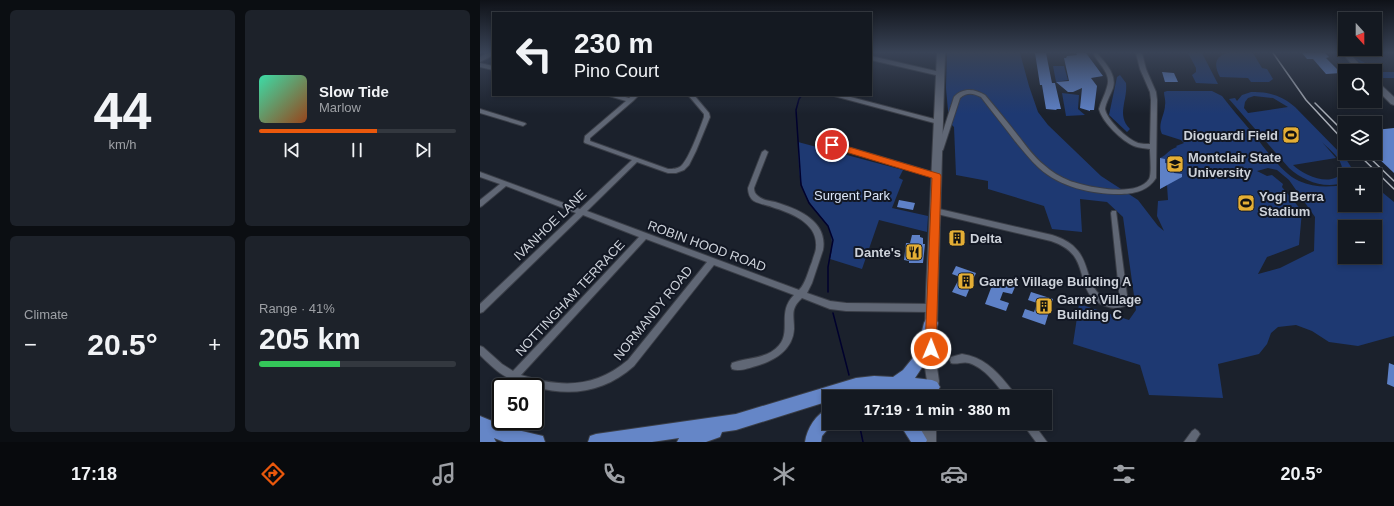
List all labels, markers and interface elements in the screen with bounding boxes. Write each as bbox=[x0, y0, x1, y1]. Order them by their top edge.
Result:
north arrow bbox=[1338, 12, 1382, 56]
map controls bbox=[1338, 12, 1382, 264]
icon: left bbox=[508, 28, 560, 80]
text: 230 m bbox=[574, 28, 653, 59]
text: Pino Court bbox=[574, 61, 659, 81]
button: search bbox=[1338, 64, 1382, 108]
text: 44 bbox=[94, 82, 151, 140]
text: Slow Tide bbox=[319, 83, 389, 100]
text: Marlow bbox=[319, 100, 361, 115]
button: layers bbox=[1338, 116, 1382, 160]
sports icon: Dioguardi Field bbox=[1281, 125, 1301, 145]
pin bbox=[815, 128, 849, 162]
place label: Dioguardi Field bbox=[1183, 128, 1278, 143]
icon: arrive bbox=[821, 134, 843, 156]
text: km/h bbox=[108, 137, 137, 152]
icon: previous bbox=[281, 139, 303, 161]
icon: pause bbox=[346, 139, 368, 161]
icon: next bbox=[412, 139, 434, 161]
place label: Montclair State University bbox=[1188, 150, 1281, 180]
school or university icon: Montclair State University bbox=[1165, 154, 1185, 174]
button: + bbox=[1338, 168, 1382, 212]
street label: IVANHOE LANE bbox=[511, 186, 590, 263]
park label: Surgent Park bbox=[814, 188, 890, 203]
place label: Yogi Berra Stadium bbox=[1259, 189, 1325, 219]
sports icon: Yogi Berra Stadium bbox=[1236, 193, 1256, 213]
street label: ROBIN HOOD ROAD bbox=[646, 218, 768, 274]
button: − bbox=[1338, 220, 1382, 264]
building icon: Delta bbox=[947, 228, 967, 248]
place label: Delta bbox=[970, 231, 1003, 246]
street label: NOTTINGHAM TERRACE bbox=[512, 237, 628, 359]
restaurant icon: Dante's bbox=[904, 242, 924, 262]
place label: Dante's bbox=[855, 245, 901, 260]
street label: NORMANDY ROAD bbox=[610, 263, 696, 363]
building icon: Garret Village Building A bbox=[956, 271, 976, 291]
place label: Garret Village Building A bbox=[979, 274, 1132, 289]
place label: Garret Village Building C bbox=[1057, 292, 1141, 322]
building icon: Garret Village Building C bbox=[1034, 296, 1054, 316]
text: Range · 41% bbox=[259, 301, 335, 316]
text: Climate bbox=[24, 307, 68, 322]
text: 205 km bbox=[259, 322, 361, 355]
text: 20.5° bbox=[87, 328, 158, 361]
position arrow bbox=[910, 328, 952, 370]
text: − bbox=[24, 332, 37, 357]
text: + bbox=[208, 332, 221, 357]
speed limit sign: 50 bbox=[492, 378, 544, 430]
text: 17:19 · 1 min · 380 m bbox=[864, 401, 1010, 418]
icon: directions bbox=[259, 460, 287, 488]
icon: music bbox=[430, 460, 458, 488]
icon: phone bbox=[600, 460, 628, 488]
icon: climate bbox=[770, 460, 798, 488]
icon: car bbox=[940, 460, 968, 488]
icon: filters bbox=[1110, 460, 1138, 488]
text: 17:18 bbox=[71, 464, 117, 484]
text: 20.5° bbox=[1281, 464, 1323, 484]

